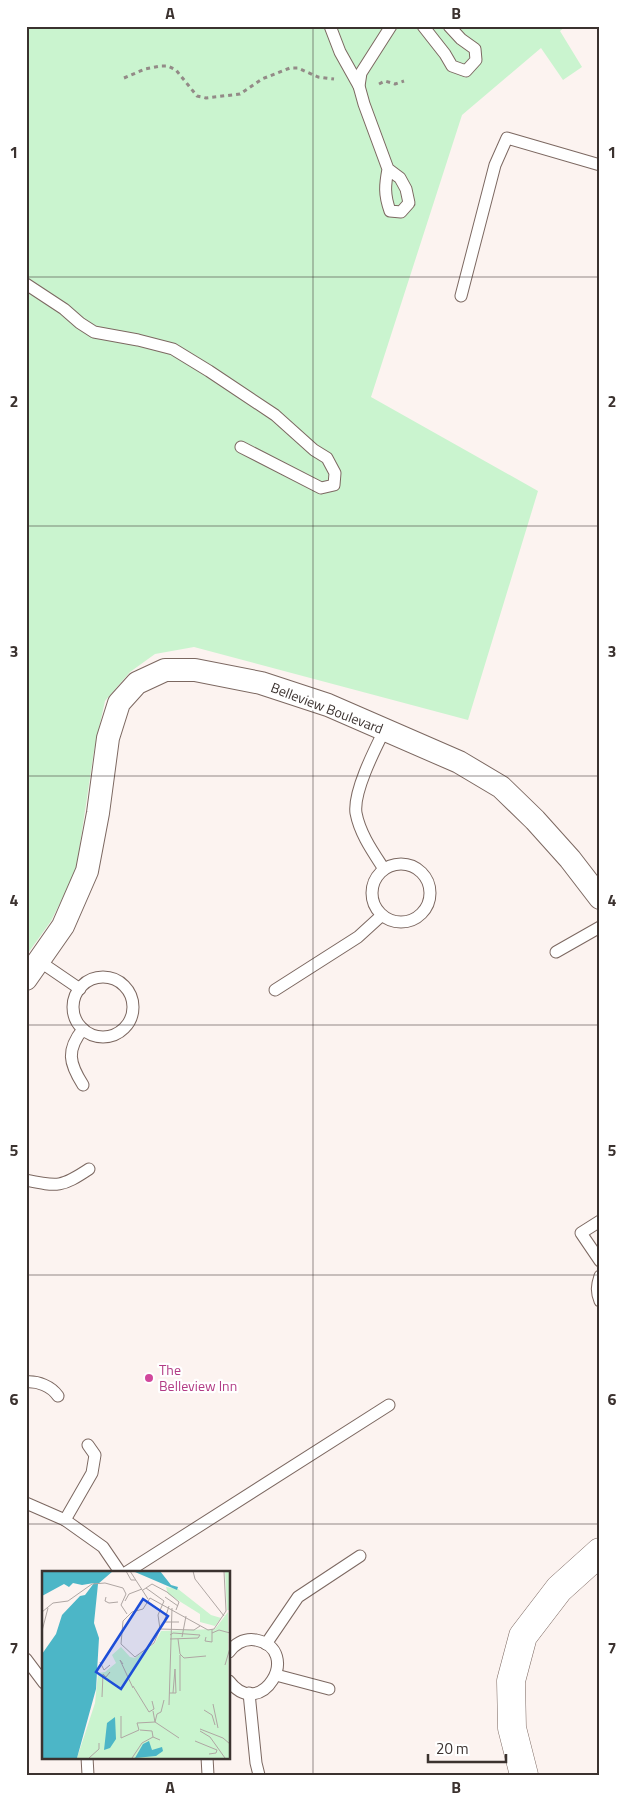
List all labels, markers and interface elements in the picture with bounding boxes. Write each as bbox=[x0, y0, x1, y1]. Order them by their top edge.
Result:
text: A bbox=[165, 1, 175, 25]
text: B bbox=[451, 1, 461, 25]
text: 1 bbox=[10, 140, 18, 164]
text: 1 bbox=[608, 140, 616, 164]
text: 2 bbox=[10, 389, 18, 413]
text: 2 bbox=[608, 389, 616, 413]
text: 3 bbox=[10, 639, 18, 663]
text: 3 bbox=[608, 639, 616, 663]
street label: Belleview Boulevard bbox=[268, 676, 386, 739]
text: 4 bbox=[10, 888, 19, 912]
text: 4 bbox=[608, 888, 617, 912]
text: 5 bbox=[10, 1138, 19, 1162]
text: 5 bbox=[608, 1138, 617, 1162]
place label: The Belleview Inn bbox=[159, 1359, 237, 1396]
marker: The Belleview Inn bbox=[143, 1372, 155, 1384]
text: 6 bbox=[10, 1387, 19, 1411]
text: 6 bbox=[608, 1387, 617, 1411]
inset map bbox=[42, 1571, 230, 1758]
text: 7 bbox=[10, 1636, 18, 1660]
text: 7 bbox=[608, 1636, 616, 1660]
scale bar bbox=[428, 1731, 506, 1763]
text: 20 m bbox=[436, 1737, 469, 1760]
text: A bbox=[165, 1775, 175, 1799]
text: B bbox=[451, 1775, 461, 1799]

